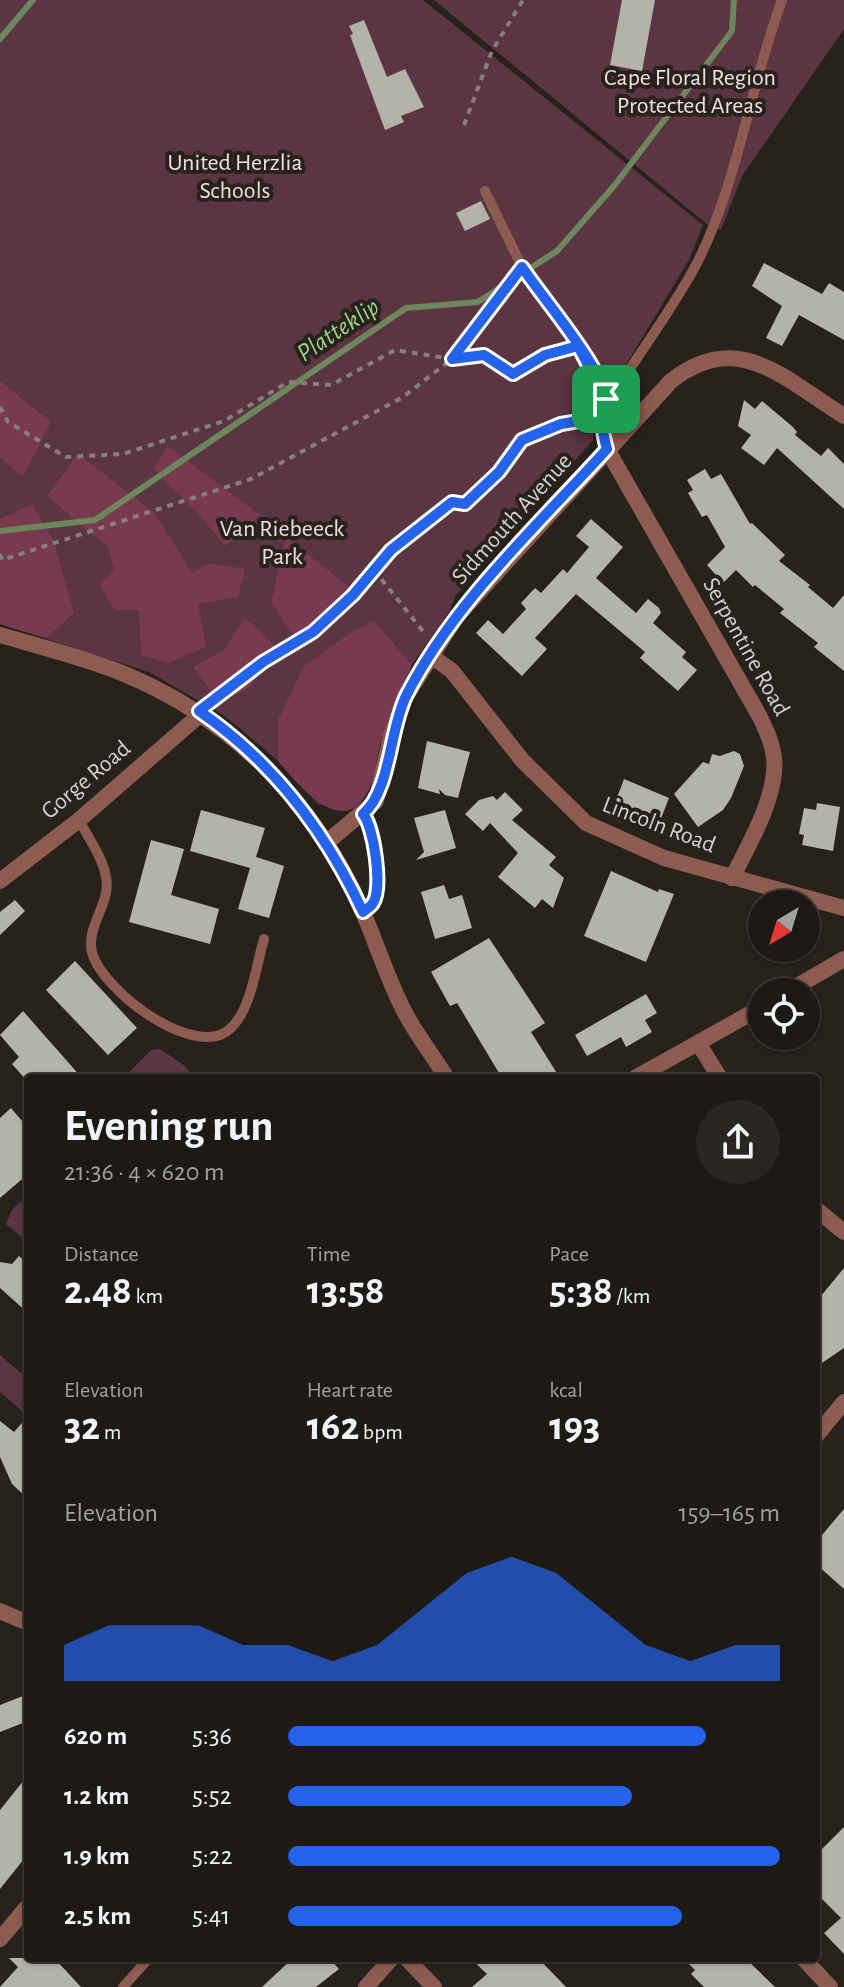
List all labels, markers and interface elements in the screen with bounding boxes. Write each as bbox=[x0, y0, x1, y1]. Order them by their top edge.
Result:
park label: Cape Floral Region Protected Areas bbox=[604, 66, 776, 118]
park label: United Herzlia Schools bbox=[168, 151, 302, 203]
water label: Platteklip bbox=[292, 293, 384, 367]
pin bbox=[572, 365, 640, 433]
icon: arrive bbox=[584, 377, 628, 421]
street label: Sidmouth Avenue bbox=[447, 449, 577, 589]
park label: Van Riebeeck Park bbox=[220, 517, 344, 569]
street label: Serpentine Road bbox=[698, 574, 794, 720]
street label: Gorge Road bbox=[37, 736, 135, 824]
street label: Lincoln Road bbox=[599, 792, 719, 858]
north arrow bbox=[748, 890, 820, 962]
map controls bbox=[748, 890, 820, 1050]
button: locate bbox=[748, 978, 820, 1050]
button: share bbox=[696, 1100, 780, 1184]
text: Evening run bbox=[64, 1105, 273, 1149]
text: 21:36 · 4 × 620 m bbox=[64, 1159, 225, 1185]
text: Distance bbox=[64, 1243, 139, 1265]
text: Time bbox=[307, 1243, 351, 1265]
text: Pace bbox=[549, 1243, 589, 1265]
text: 2.48 bbox=[64, 1271, 132, 1311]
text: 13:58 bbox=[307, 1271, 384, 1311]
text: 5:38 bbox=[549, 1271, 613, 1311]
text: km bbox=[132, 1285, 163, 1307]
text: /km bbox=[613, 1285, 650, 1307]
text: Elevation bbox=[64, 1379, 144, 1401]
text: Heart rate bbox=[307, 1379, 393, 1401]
text: kcal bbox=[549, 1379, 583, 1401]
text: 32 bbox=[64, 1407, 100, 1447]
text: 162 bbox=[307, 1407, 359, 1447]
text: 193 bbox=[549, 1407, 600, 1447]
text: m bbox=[100, 1421, 121, 1443]
text: bpm bbox=[359, 1421, 403, 1443]
text: Elevation bbox=[64, 1500, 158, 1526]
text: 159–165 m bbox=[678, 1500, 780, 1526]
text: 620 m bbox=[64, 1723, 127, 1749]
text: 5:36 bbox=[192, 1723, 232, 1749]
text: 1.2 km bbox=[64, 1783, 129, 1809]
text: 5:52 bbox=[192, 1783, 232, 1809]
text: 1.9 km bbox=[64, 1843, 130, 1869]
text: 5:22 bbox=[192, 1843, 232, 1869]
text: 2.5 km bbox=[64, 1903, 131, 1929]
text: 5:41 bbox=[192, 1903, 230, 1929]

